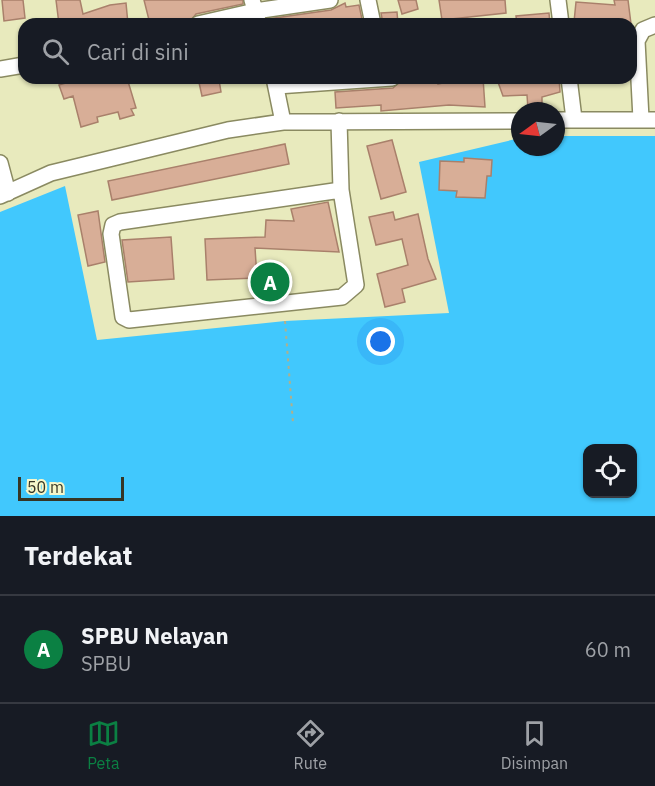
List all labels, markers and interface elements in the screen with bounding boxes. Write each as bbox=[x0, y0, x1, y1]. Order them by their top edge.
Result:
search box bbox=[18, 18, 637, 84]
icon: search bbox=[39, 35, 72, 68]
text: Cari di sini bbox=[87, 37, 189, 66]
north arrow bbox=[511, 102, 565, 156]
pin: A bbox=[250, 260, 290, 304]
your location bbox=[366, 327, 395, 356]
map controls bbox=[583, 444, 637, 498]
button: locate bbox=[583, 444, 637, 498]
scale bar bbox=[18, 474, 124, 502]
text: 50 m bbox=[27, 477, 64, 497]
text: Terdekat bbox=[24, 538, 133, 572]
text: SPBU Nelayan bbox=[81, 621, 229, 650]
text: A bbox=[37, 636, 50, 663]
text: 60 m bbox=[585, 636, 631, 663]
text: SPBU bbox=[81, 650, 131, 677]
tab: Peta bbox=[87, 717, 120, 773]
tab: Rute bbox=[293, 717, 327, 773]
tab: Disimpan bbox=[501, 717, 568, 773]

